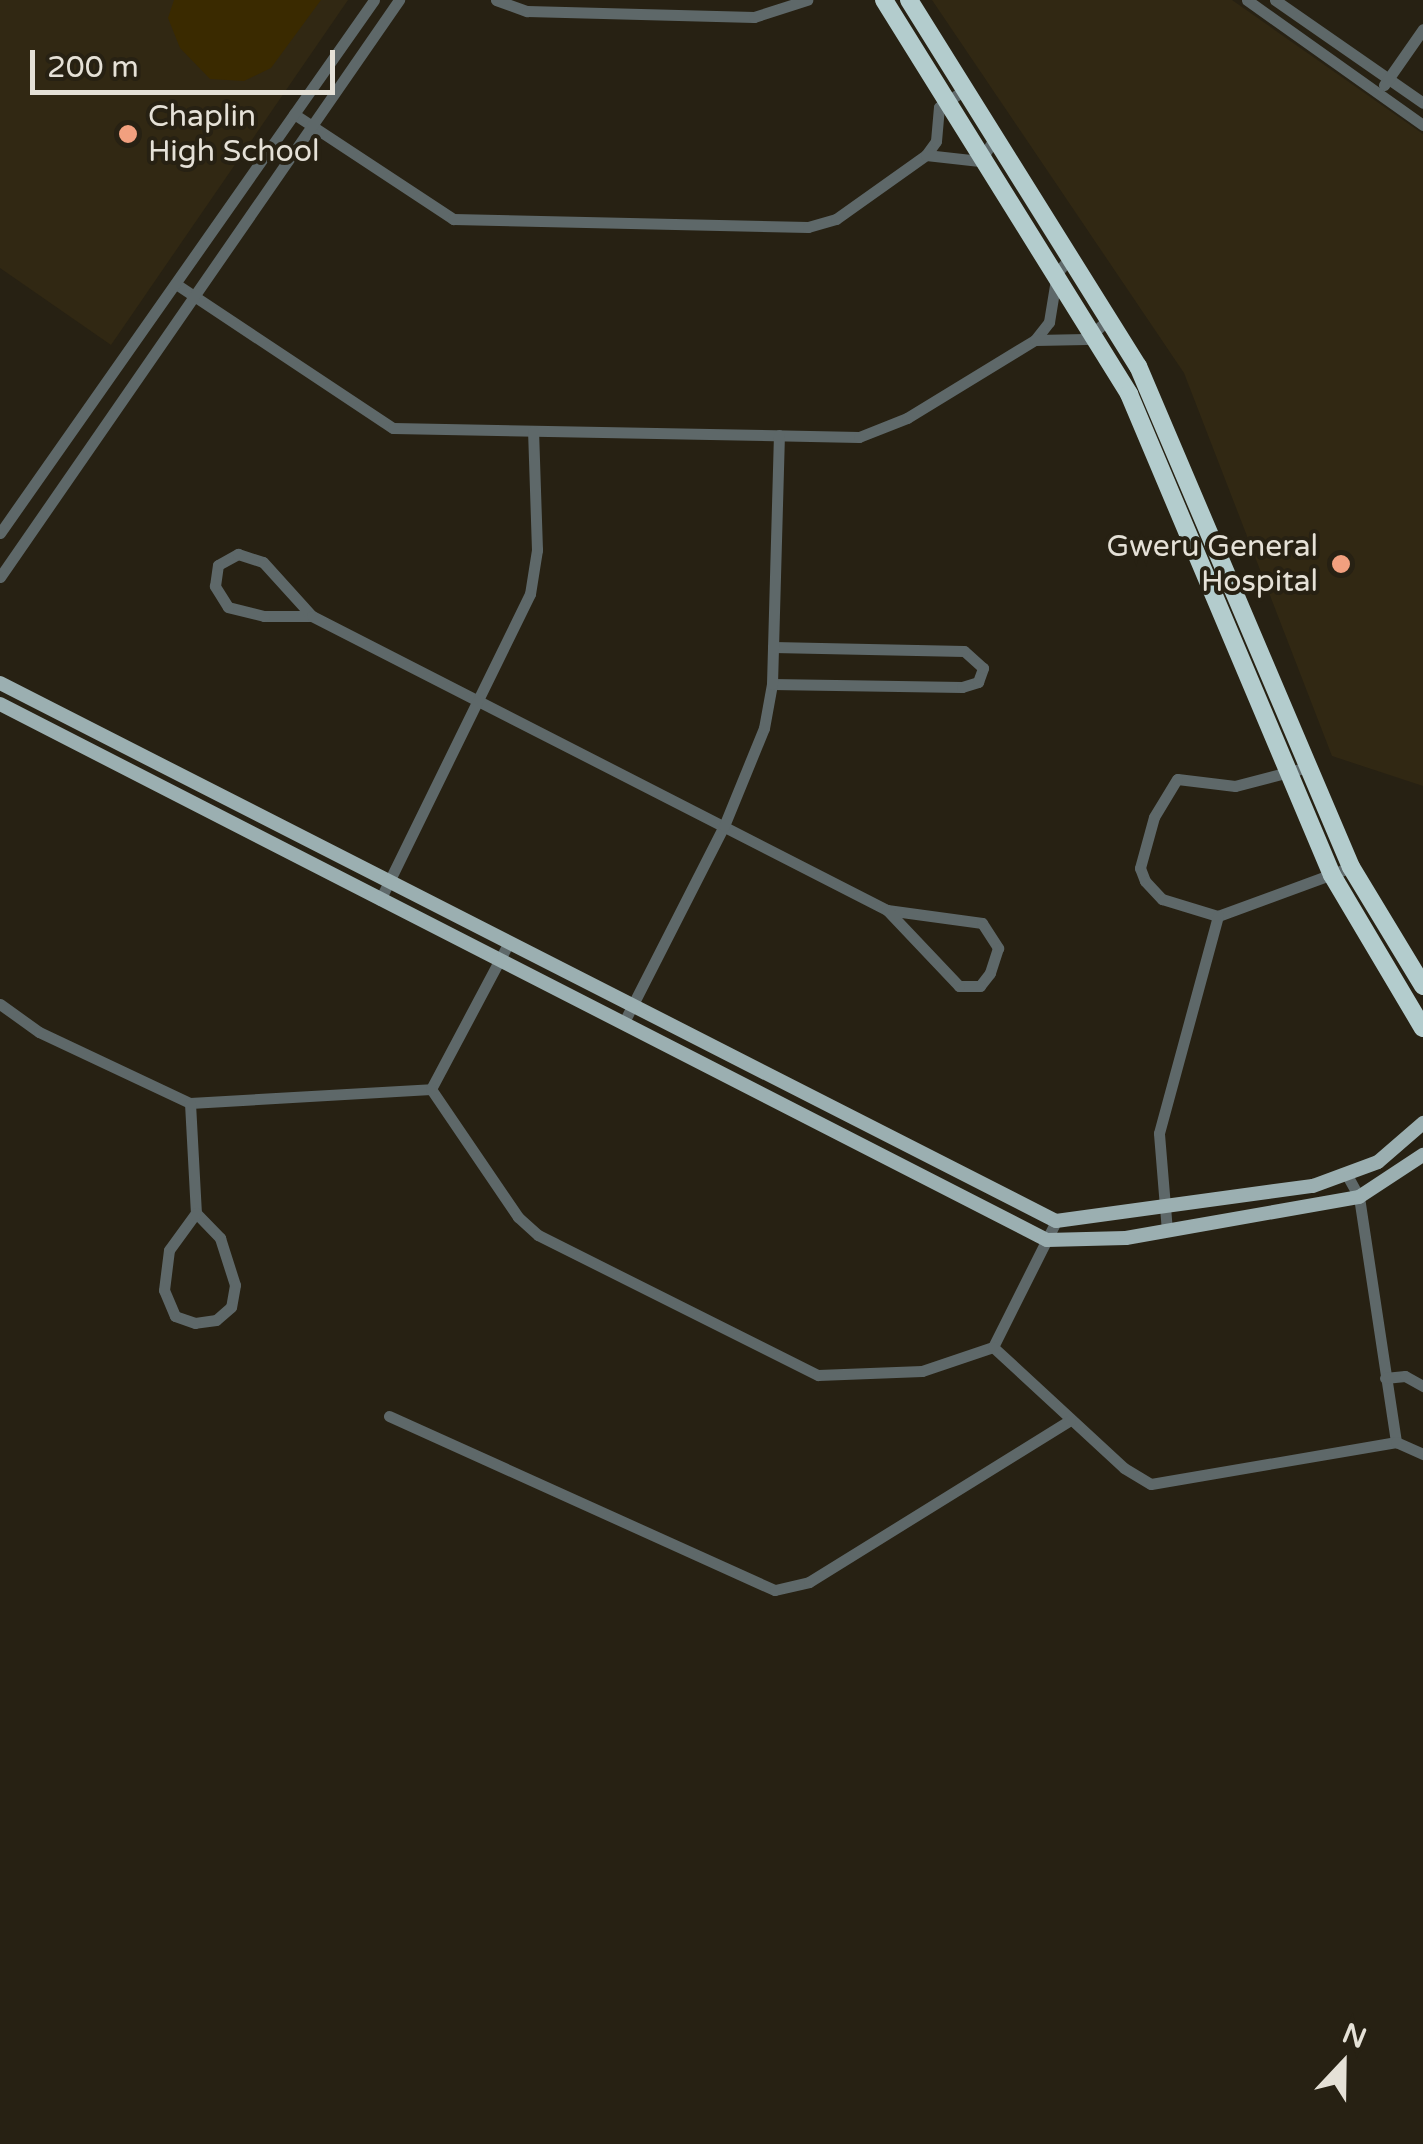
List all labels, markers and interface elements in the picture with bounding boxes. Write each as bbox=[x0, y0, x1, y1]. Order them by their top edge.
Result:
scale bar bbox=[35, 30, 340, 92]
text: 200 m bbox=[47, 49, 139, 86]
place label: Chaplin High School bbox=[148, 99, 320, 170]
marker: Chaplin High School bbox=[117, 123, 139, 145]
place label: Gweru General Hospital bbox=[1106, 529, 1318, 600]
marker: Gweru General Hospital bbox=[1328, 551, 1354, 577]
north arrow bbox=[1293, 2014, 1393, 2114]
text: N bbox=[1337, 2016, 1371, 2056]

